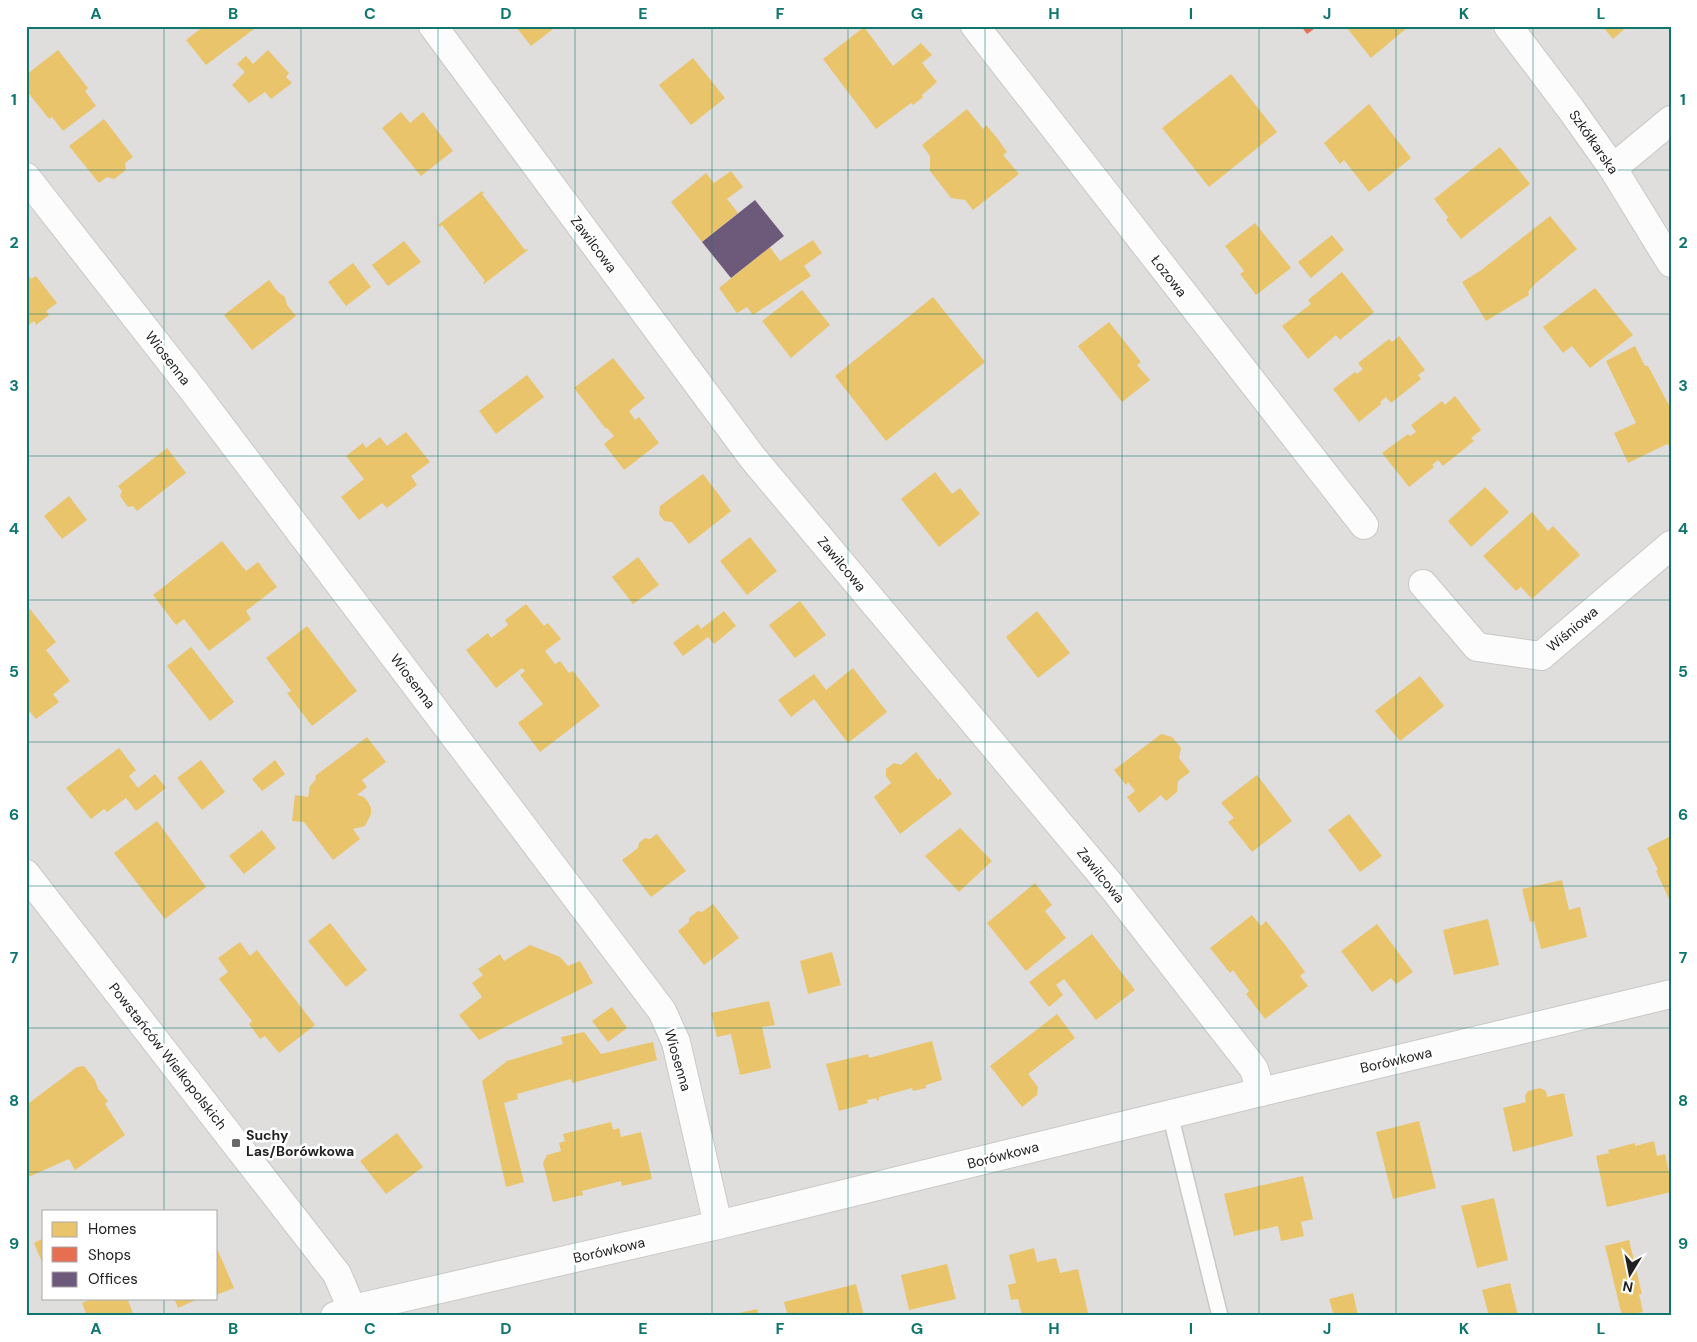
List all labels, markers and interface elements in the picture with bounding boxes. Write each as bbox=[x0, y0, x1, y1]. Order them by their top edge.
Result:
text: A bbox=[90, 3, 102, 24]
text: B bbox=[228, 3, 238, 24]
text: C bbox=[364, 3, 376, 24]
text: D bbox=[500, 3, 512, 24]
text: E bbox=[638, 3, 648, 24]
text: F bbox=[776, 3, 785, 24]
text: G bbox=[911, 3, 923, 24]
text: H bbox=[1048, 3, 1060, 24]
text: I bbox=[1189, 3, 1193, 24]
text: J bbox=[1323, 3, 1331, 24]
text: K bbox=[1459, 3, 1470, 24]
text: L bbox=[1597, 3, 1606, 24]
text: 1 bbox=[11, 89, 17, 110]
text: 1 bbox=[1680, 89, 1686, 110]
street label: Szkółkarska bbox=[1565, 106, 1623, 178]
street label: Zawilcowa bbox=[567, 212, 621, 276]
text: 2 bbox=[9, 232, 19, 253]
text: 2 bbox=[1678, 232, 1688, 253]
street label: Łozowa bbox=[1147, 251, 1191, 301]
street label: Wiosenna bbox=[141, 327, 195, 389]
text: 3 bbox=[9, 375, 19, 396]
text: 3 bbox=[1678, 375, 1688, 396]
text: 4 bbox=[9, 518, 19, 539]
text: 4 bbox=[1678, 518, 1688, 539]
street label: Zawilcowa bbox=[814, 533, 870, 595]
street label: Wiśniowa bbox=[1543, 602, 1601, 656]
street label: Wiosenna bbox=[387, 650, 439, 712]
text: 5 bbox=[9, 661, 19, 682]
text: 5 bbox=[1678, 661, 1688, 682]
text: 6 bbox=[9, 804, 19, 825]
text: 6 bbox=[1678, 804, 1688, 825]
street label: Zawilcowa bbox=[1073, 844, 1129, 906]
text: 7 bbox=[10, 947, 19, 968]
text: 7 bbox=[1679, 947, 1688, 968]
street label: Powstańców Wielkopolskich bbox=[105, 979, 231, 1133]
street label: Wiosenna bbox=[661, 1027, 695, 1093]
street label: Borówkowa bbox=[1358, 1043, 1434, 1077]
text: 8 bbox=[9, 1090, 19, 1111]
text: 8 bbox=[1678, 1090, 1688, 1111]
place label: Suchy Las/Borówkowa bbox=[246, 1126, 354, 1160]
marker: Suchy Las/Borówkowa bbox=[230, 1137, 242, 1149]
street label: Borówkowa bbox=[965, 1137, 1041, 1173]
legend bbox=[42, 1210, 218, 1300]
text: Homes bbox=[88, 1219, 137, 1239]
text: 9 bbox=[9, 1233, 19, 1254]
street label: Borówkowa bbox=[571, 1233, 647, 1267]
text: 9 bbox=[1678, 1233, 1688, 1254]
text: Shops bbox=[88, 1245, 131, 1265]
north arrow bbox=[1604, 1250, 1654, 1300]
text: Offices bbox=[88, 1269, 138, 1289]
text: N bbox=[1621, 1277, 1634, 1297]
text: A bbox=[90, 1318, 102, 1339]
text: B bbox=[228, 1318, 238, 1339]
text: C bbox=[364, 1318, 376, 1339]
text: D bbox=[500, 1318, 512, 1339]
text: E bbox=[638, 1318, 648, 1339]
text: F bbox=[776, 1318, 785, 1339]
text: G bbox=[911, 1318, 923, 1339]
text: H bbox=[1048, 1318, 1060, 1339]
text: I bbox=[1189, 1318, 1193, 1339]
text: J bbox=[1323, 1318, 1331, 1339]
text: K bbox=[1459, 1318, 1470, 1339]
text: L bbox=[1597, 1318, 1606, 1339]

